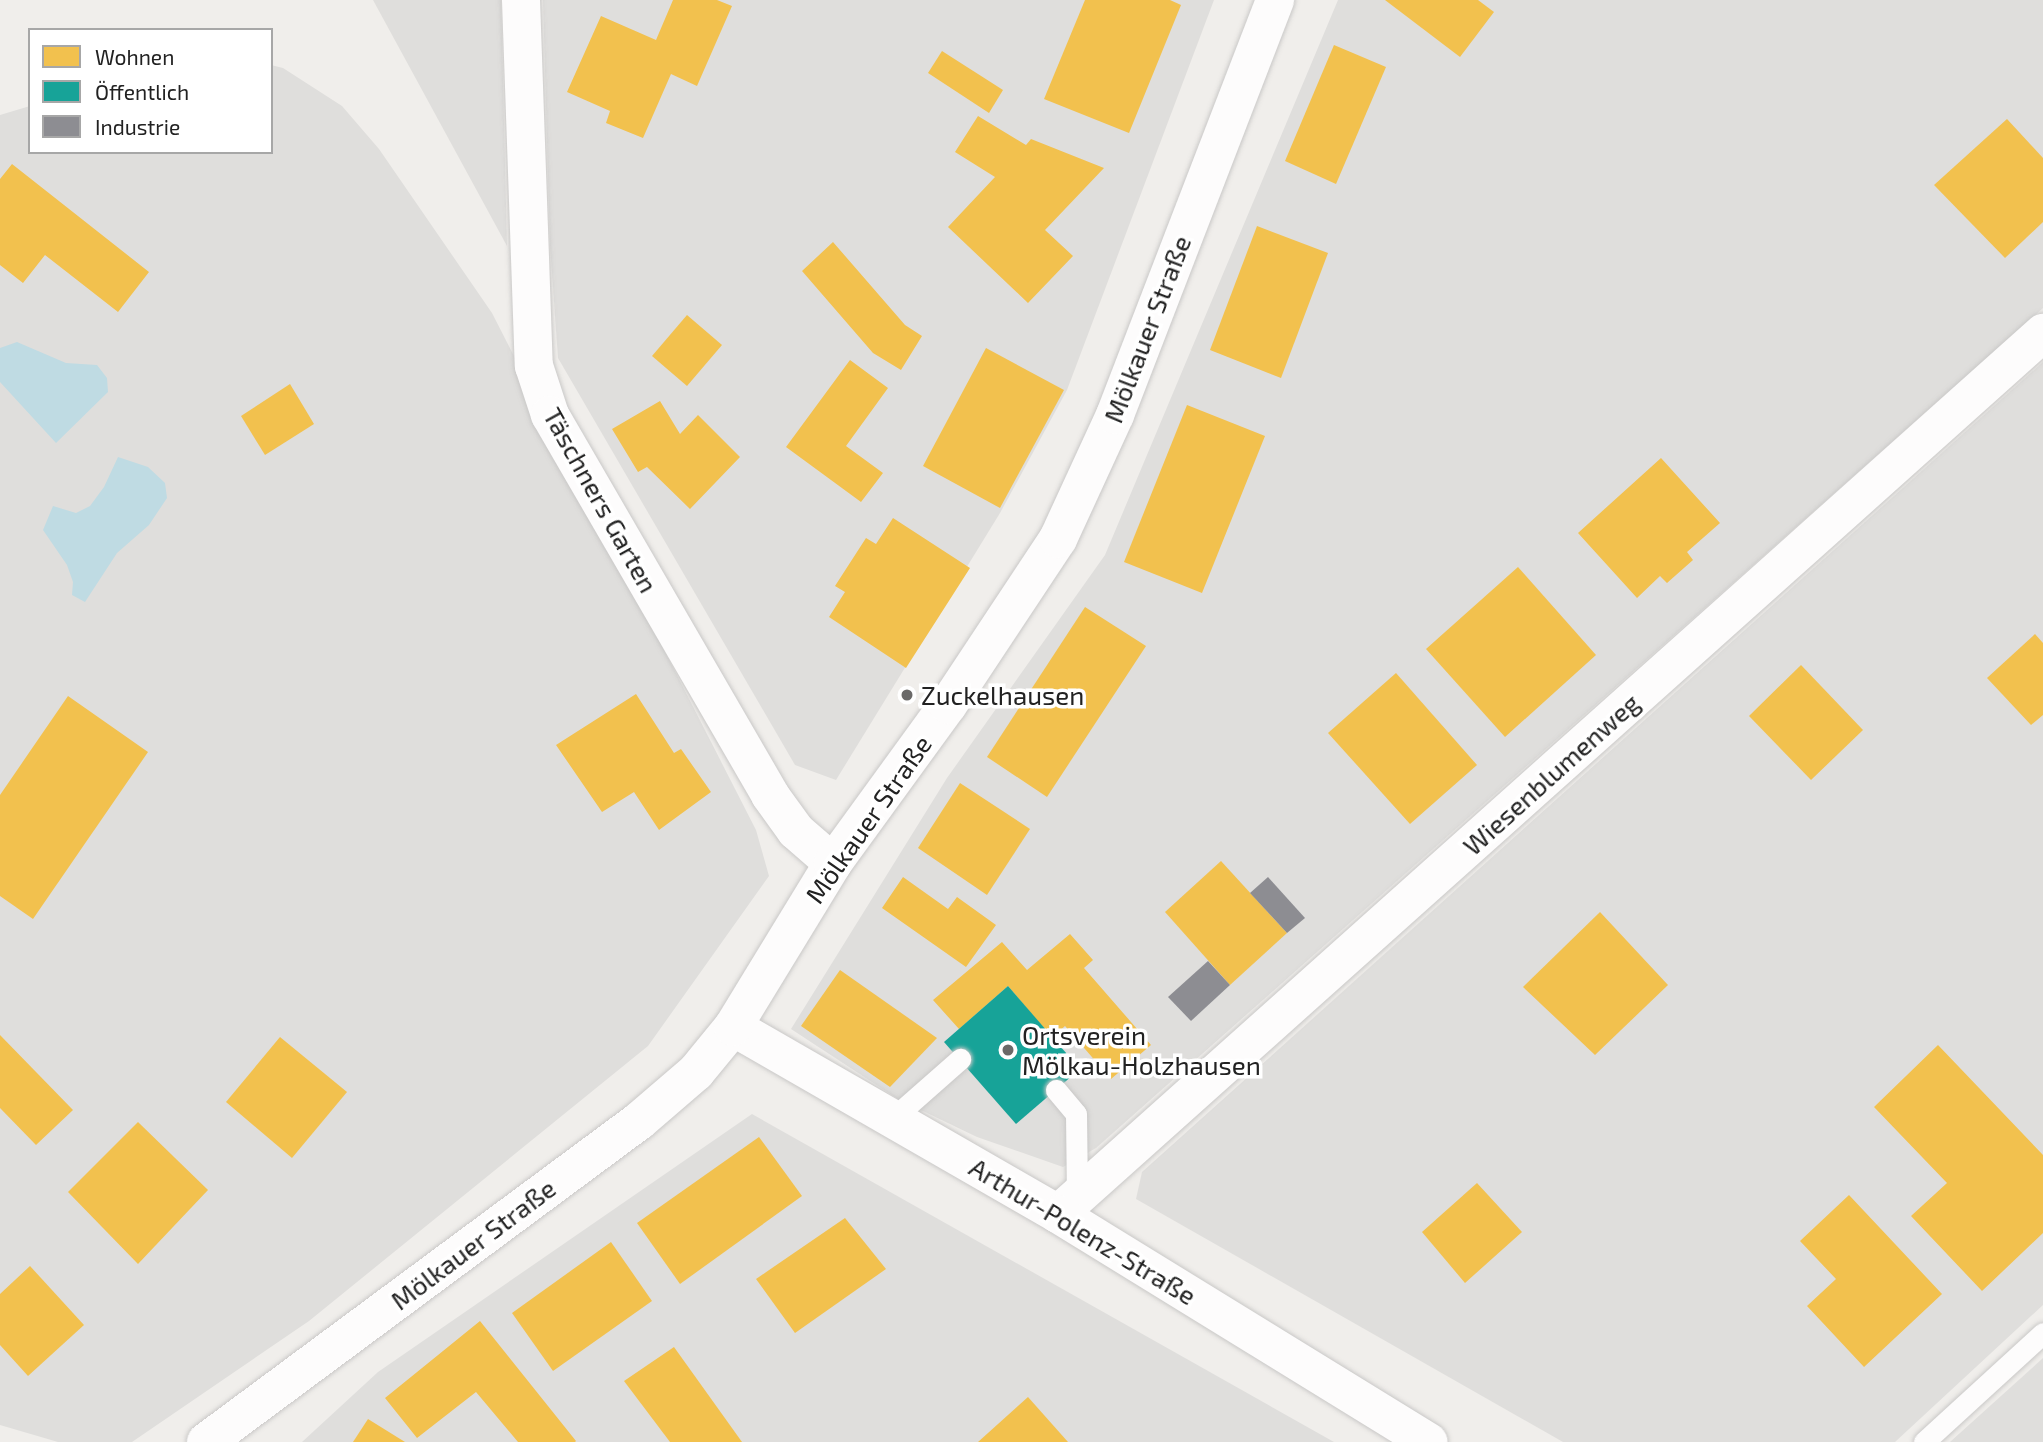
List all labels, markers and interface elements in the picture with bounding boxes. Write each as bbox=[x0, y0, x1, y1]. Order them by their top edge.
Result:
legend bbox=[28, 28, 273, 154]
text: Wohnen bbox=[95, 44, 174, 69]
text: Öffentlich bbox=[95, 79, 189, 104]
text: Industrie bbox=[95, 114, 180, 139]
street label: Mölkauer Straße bbox=[1097, 231, 1197, 427]
street label: Täschners Garten bbox=[537, 402, 665, 598]
place label: Zuckelhausen bbox=[921, 679, 1084, 711]
marker: Zuckelhausen bbox=[899, 687, 915, 703]
street label: Wiesenblumenweg bbox=[1456, 687, 1646, 861]
street label: Mölkauer Straße bbox=[798, 729, 938, 909]
place label: Ortsverein Mölkau-Holzhausen bbox=[1022, 1019, 1261, 1080]
marker: Ortsverein Mölkau-Holzhausen bbox=[1000, 1042, 1016, 1058]
street label: Arthur-Polenz-Straße bbox=[964, 1151, 1202, 1311]
street label: Mölkauer Straße bbox=[384, 1172, 562, 1316]

